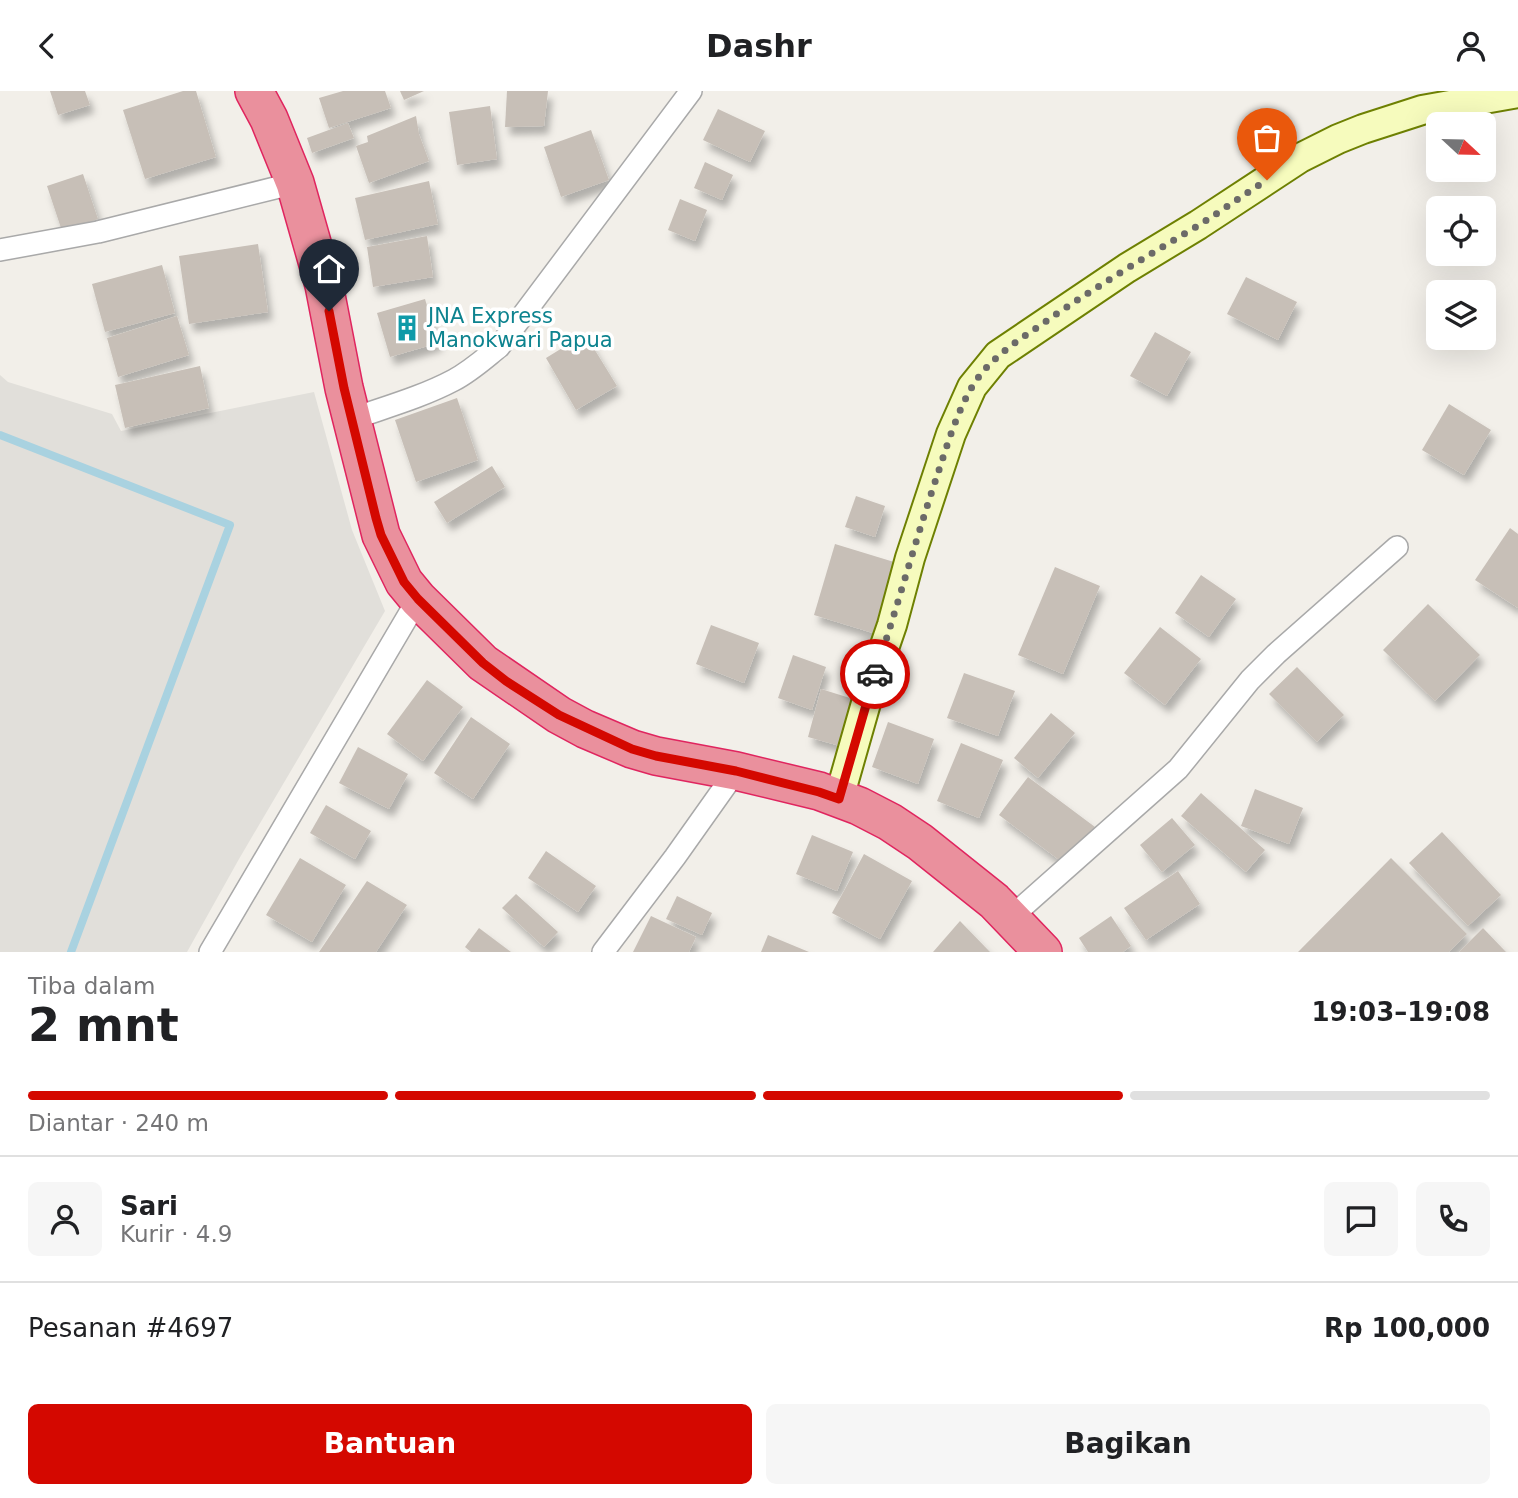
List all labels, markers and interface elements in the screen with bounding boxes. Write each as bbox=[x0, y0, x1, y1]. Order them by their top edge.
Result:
icon: back bbox=[28, 27, 66, 65]
text: Dashr bbox=[706, 27, 812, 65]
icon: person bbox=[1452, 27, 1490, 65]
pin bbox=[1237, 108, 1297, 180]
north arrow bbox=[1426, 112, 1496, 182]
map controls bbox=[1426, 112, 1496, 350]
icon: bag bbox=[1248, 119, 1286, 157]
button: locate bbox=[1426, 196, 1496, 266]
pin bbox=[299, 239, 359, 311]
icon: home bbox=[310, 250, 348, 288]
button: layers bbox=[1426, 280, 1496, 350]
place label: JNA Express Manokwari Papua bbox=[426, 304, 613, 352]
building icon: JNA Express Manokwari Papua bbox=[392, 313, 422, 343]
courier bbox=[840, 639, 910, 709]
icon: car bbox=[856, 655, 894, 693]
text: Tiba dalam bbox=[28, 973, 155, 999]
text: 19:03–19:08 bbox=[1311, 997, 1490, 1027]
text: 2 mnt bbox=[28, 998, 179, 1052]
text: Diantar · 240 m bbox=[28, 1110, 209, 1136]
button: person bbox=[28, 1182, 102, 1256]
button: chat bbox=[1324, 1182, 1398, 1256]
button: phone bbox=[1416, 1182, 1490, 1256]
text: Sari bbox=[120, 1191, 178, 1221]
text: Kurir · 4.9 bbox=[120, 1221, 232, 1247]
text: Pesanan #4697 bbox=[28, 1313, 233, 1343]
text: Rp 100,000 bbox=[1324, 1313, 1490, 1343]
button: Bantuan bbox=[28, 1404, 752, 1484]
button: Bagikan bbox=[766, 1404, 1490, 1484]

